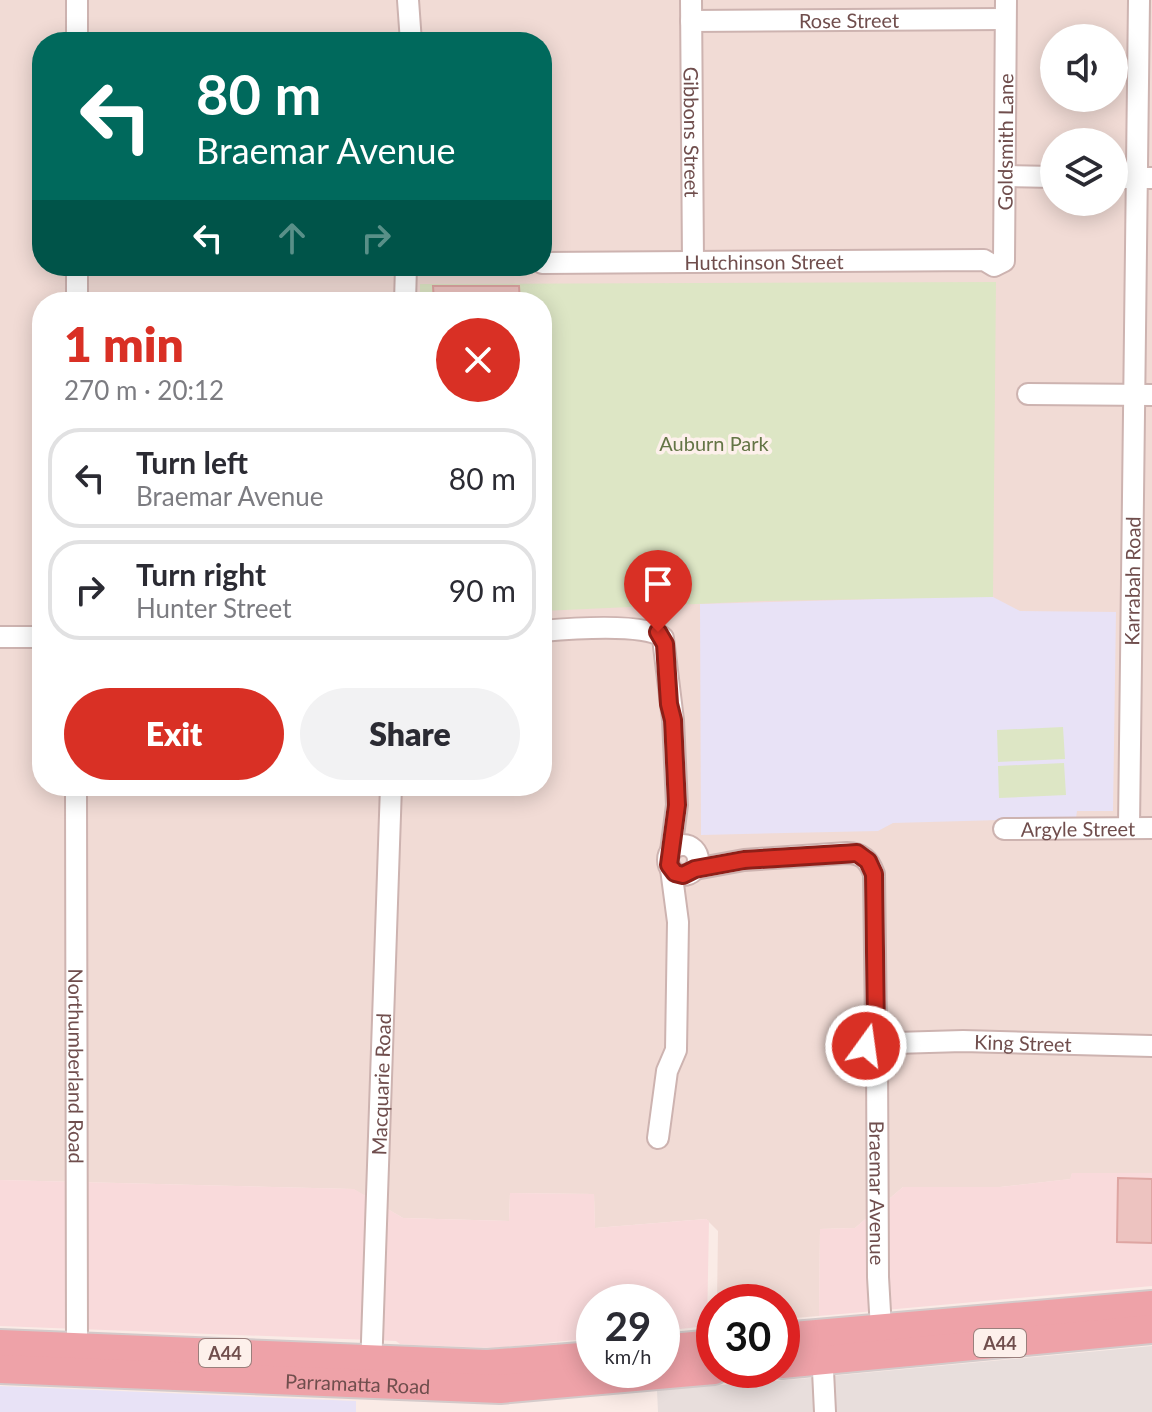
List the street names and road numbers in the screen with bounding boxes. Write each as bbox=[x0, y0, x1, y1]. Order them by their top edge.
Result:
street label: Rose Street bbox=[799, 8, 899, 32]
street label: Gibbons Street bbox=[680, 67, 705, 197]
street label: Goldsmith Lane bbox=[992, 73, 1017, 211]
street label: Hutchinson Street bbox=[684, 249, 844, 274]
street label: Karrabah Road bbox=[1119, 516, 1145, 646]
street label: Argyle Street bbox=[1021, 816, 1135, 841]
street label: Northumberland Road bbox=[64, 968, 89, 1164]
street label: Macquarie Road bbox=[366, 1013, 395, 1156]
street label: King Street bbox=[974, 1029, 1072, 1056]
street label: Braemar Avenue bbox=[865, 1121, 890, 1265]
road number: A44 bbox=[974, 1329, 1026, 1357]
road number: A44 bbox=[199, 1339, 251, 1367]
street label: Parramatta Road bbox=[285, 1368, 431, 1398]

